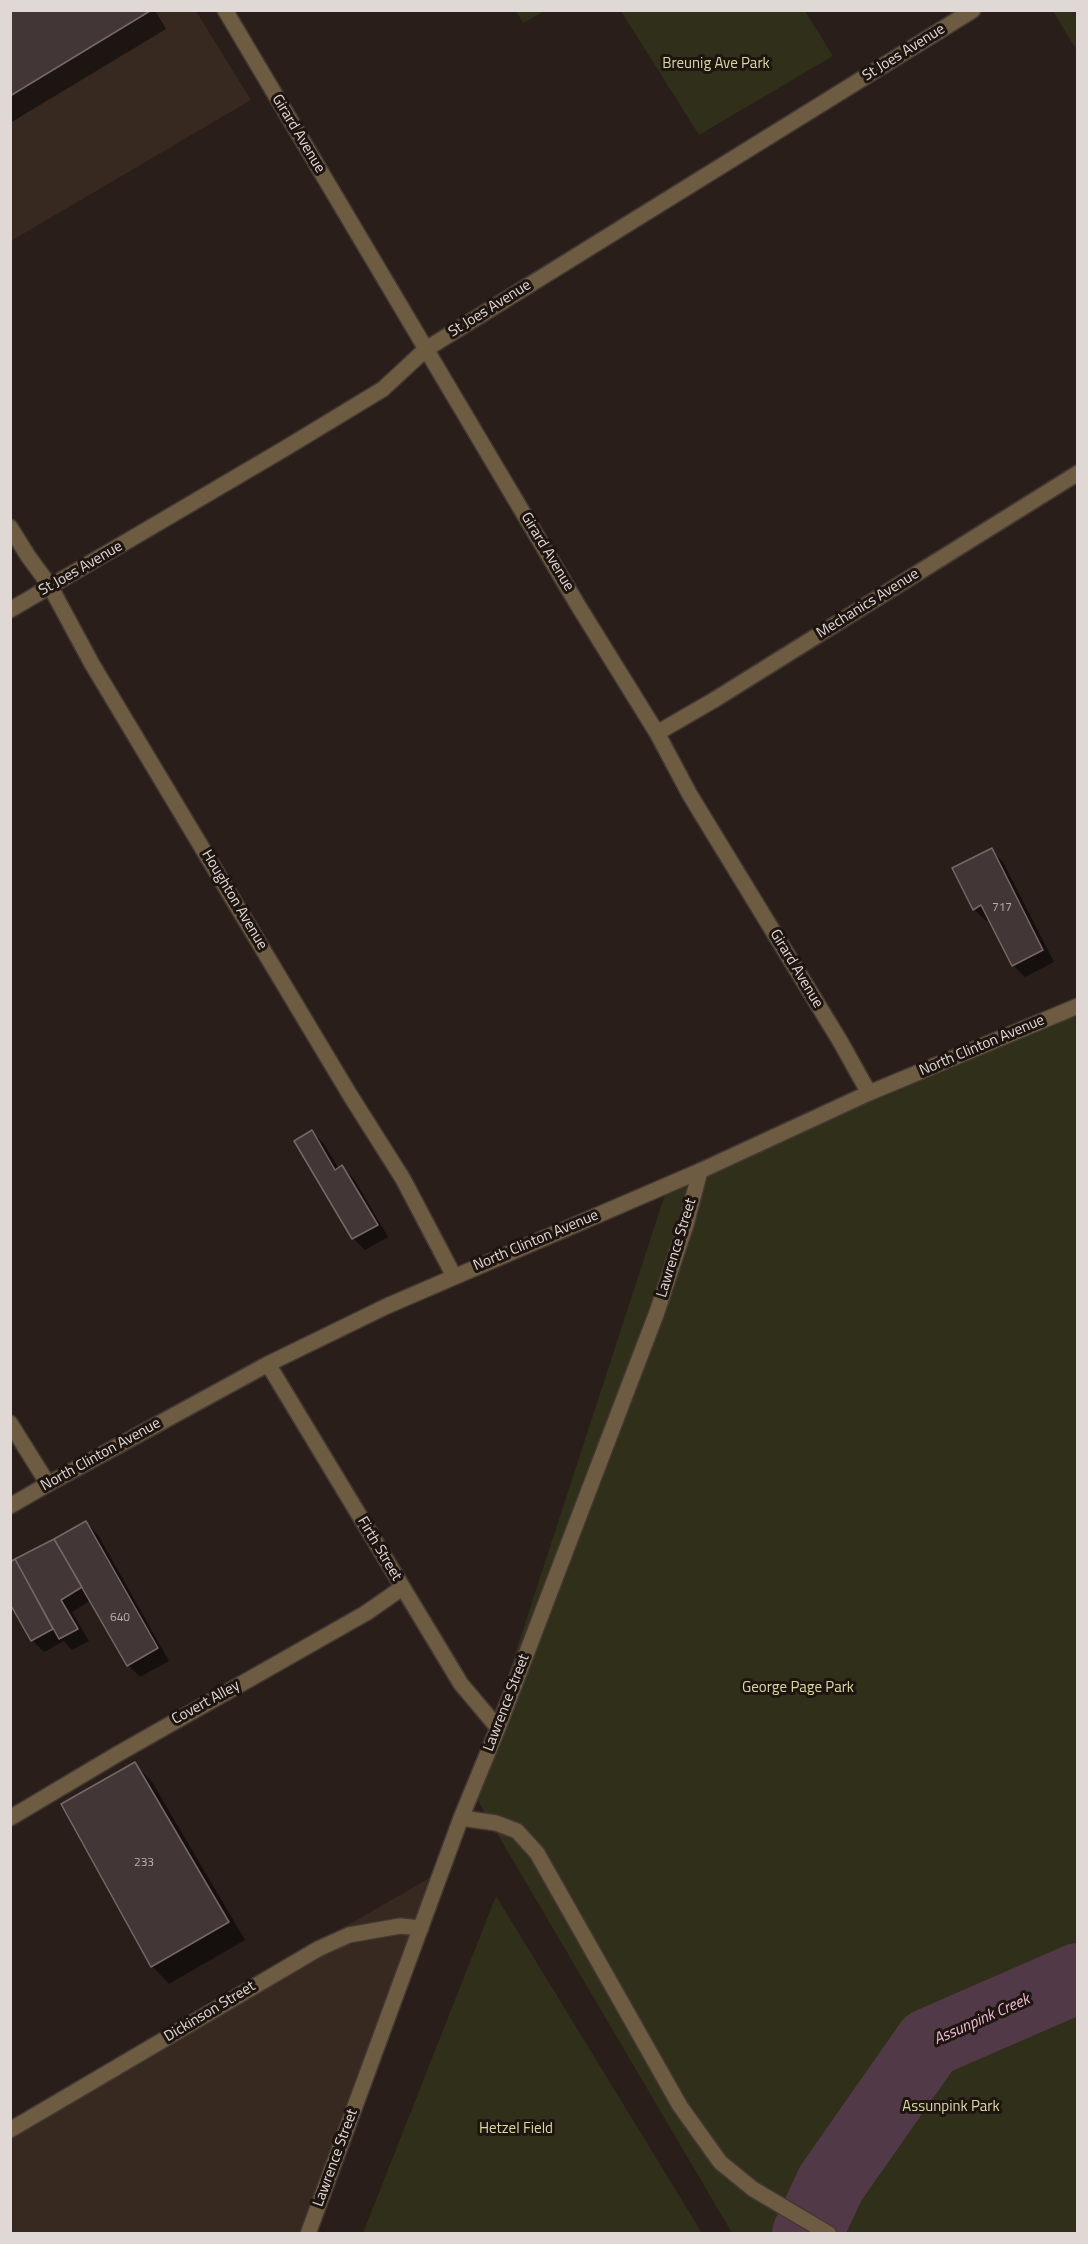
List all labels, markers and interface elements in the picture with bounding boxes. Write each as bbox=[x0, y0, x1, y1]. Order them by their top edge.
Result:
street label: St Joes Avenue bbox=[860, 21, 948, 85]
park label: Breunig Ave Park bbox=[662, 55, 770, 73]
street label: Girard Avenue bbox=[268, 91, 328, 177]
street label: St Joes Avenue bbox=[446, 277, 534, 341]
street label: Girard Avenue bbox=[517, 509, 577, 595]
street label: St Joes Avenue bbox=[36, 538, 126, 600]
street label: Mechanics Avenue bbox=[813, 565, 923, 643]
street label: Houghton Avenue bbox=[197, 847, 271, 953]
house number: 717 bbox=[992, 901, 1012, 915]
street label: Girard Avenue bbox=[766, 926, 826, 1012]
street label: North Clinton Avenue bbox=[917, 1012, 1047, 1080]
street label: Lawrence Street bbox=[653, 1196, 701, 1300]
street label: North Clinton Avenue bbox=[471, 1207, 601, 1275]
street label: North Clinton Avenue bbox=[38, 1415, 164, 1495]
street label: Firth Street bbox=[353, 1514, 405, 1584]
house number: 640 bbox=[110, 1611, 130, 1625]
street label: Lawrence Street bbox=[480, 1652, 534, 1754]
street label: Covert Alley bbox=[169, 1677, 243, 1729]
park label: George Page Park bbox=[742, 1679, 854, 1697]
house number: 233 bbox=[134, 1856, 154, 1870]
street label: Dickinson Street bbox=[161, 1978, 259, 2046]
water label: Assunpink Creek bbox=[931, 1990, 1033, 2050]
park label: Assunpink Park bbox=[902, 2098, 1000, 2116]
street label: Lawrence Street bbox=[310, 2107, 362, 2209]
park label: Hetzel Field bbox=[479, 2120, 553, 2138]

